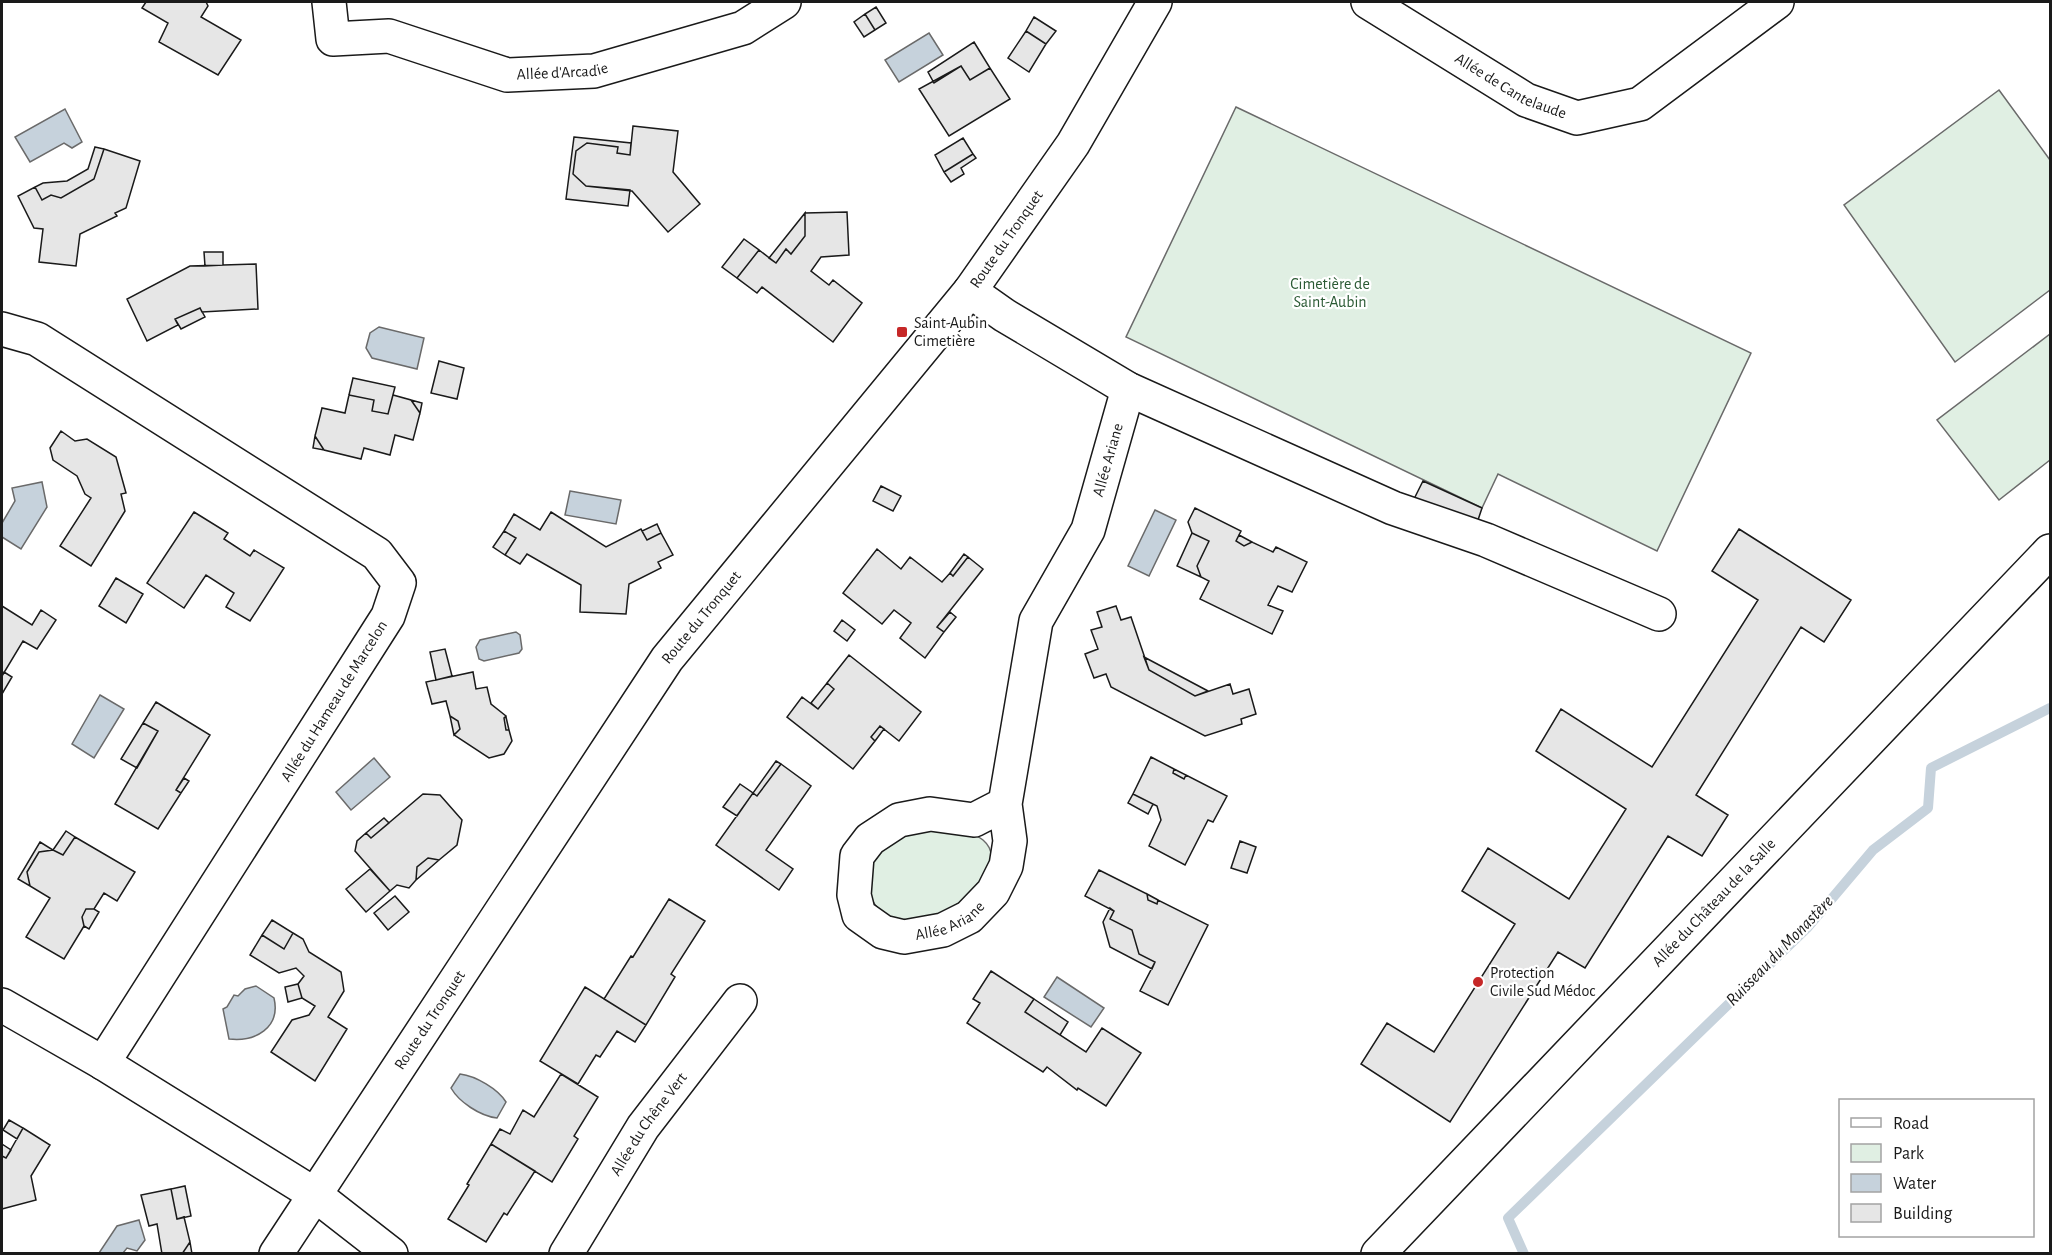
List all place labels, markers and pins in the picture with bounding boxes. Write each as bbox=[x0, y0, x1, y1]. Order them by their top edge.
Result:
place label: Saint-Aubin Cimetière bbox=[914, 315, 987, 349]
marker: Saint-Aubin Cimetière bbox=[895, 325, 909, 339]
place label: Protection Civile Sud Médoc bbox=[1490, 965, 1595, 999]
marker: Protection Civile Sud Médoc bbox=[1471, 975, 1485, 989]

